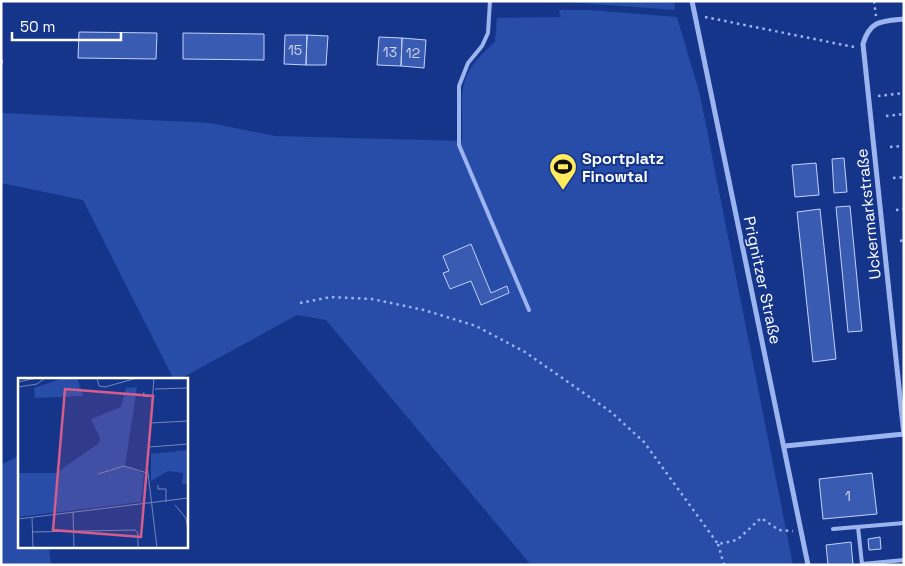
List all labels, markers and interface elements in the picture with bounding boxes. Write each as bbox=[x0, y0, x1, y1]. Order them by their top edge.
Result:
scale bar bbox=[12, 10, 121, 42]
text: 50 m bbox=[20, 17, 55, 36]
house number: 15 bbox=[288, 41, 302, 59]
house number: 13 bbox=[383, 43, 397, 61]
house number: 12 bbox=[406, 44, 420, 62]
place label: Sportplatz Finowtal bbox=[582, 148, 664, 187]
street label: Uckermarkstraße bbox=[851, 148, 886, 280]
sports icon: Sportplatz Finowtal bbox=[548, 152, 578, 191]
street label: Prignitzer Straße bbox=[739, 214, 786, 346]
inset map bbox=[18, 378, 188, 548]
house number: 1 bbox=[845, 487, 851, 505]

